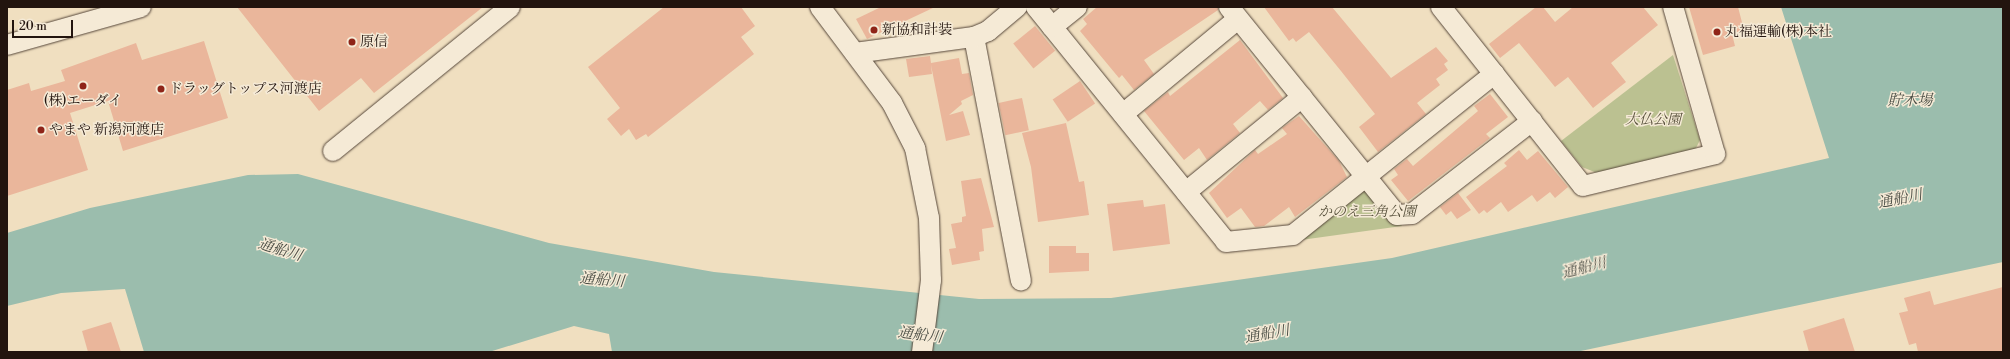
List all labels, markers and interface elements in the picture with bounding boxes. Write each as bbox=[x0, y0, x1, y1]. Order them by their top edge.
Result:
scale bar bbox=[14, 12, 75, 38]
text: 20 m bbox=[19, 19, 47, 34]
place label: 新協和計装 bbox=[882, 22, 952, 38]
place label: 丸福運輸(株)本社 bbox=[1725, 24, 1832, 40]
marker: 新協和計装 bbox=[869, 25, 879, 35]
marker: 丸福運輸(株)本社 bbox=[1712, 27, 1722, 37]
place label: 原信 bbox=[360, 34, 388, 50]
marker: 原信 bbox=[347, 37, 357, 47]
marker: (株)エーダイ bbox=[78, 81, 88, 91]
place label: ドラッグトップス河渡店 bbox=[169, 81, 323, 97]
marker: ドラッグトップス河渡店 bbox=[156, 84, 166, 94]
water label: 貯木場 bbox=[1888, 92, 1932, 110]
place label: (株)エーダイ bbox=[44, 93, 122, 109]
park label: 大仏公園 bbox=[1625, 112, 1681, 128]
place label: やまや 新潟河渡店 bbox=[49, 122, 164, 138]
marker: やまや 新潟河渡店 bbox=[36, 125, 46, 135]
water label: 通船川 bbox=[1876, 186, 1924, 212]
park label: かのえ三角公園 bbox=[1318, 204, 1416, 220]
water label: 通船川 bbox=[256, 235, 304, 265]
water label: 通船川 bbox=[1560, 254, 1608, 282]
water label: 通船川 bbox=[579, 269, 625, 291]
water label: 通船川 bbox=[1243, 321, 1291, 347]
water label: 通船川 bbox=[897, 323, 943, 347]

